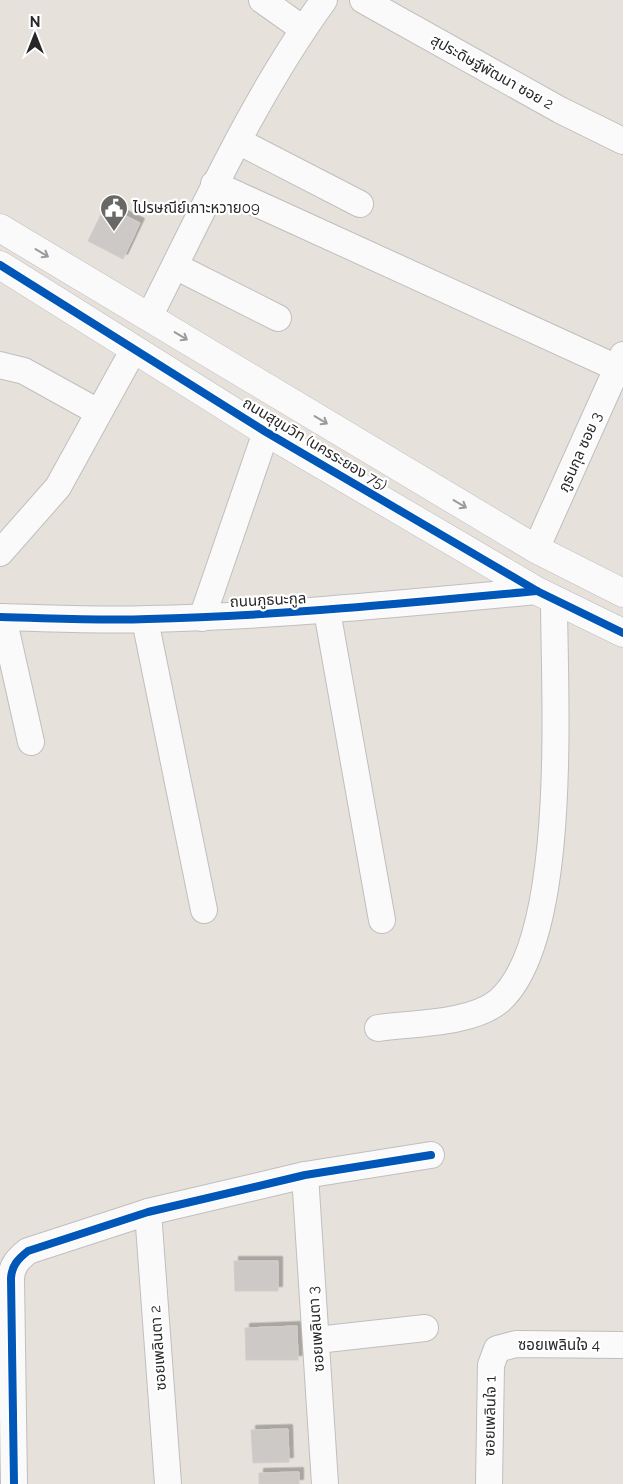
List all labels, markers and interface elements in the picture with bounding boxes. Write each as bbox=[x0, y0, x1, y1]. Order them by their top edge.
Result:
north arrow bbox=[10, 10, 60, 60]
text: N bbox=[30, 14, 40, 30]
street label: สุประดิษฐ์พัฒนา ซอย 2 bbox=[427, 31, 557, 113]
public building icon: ไปรษณีย์เกาะหวาย09 bbox=[99, 193, 129, 232]
place label: ไปรษณีย์เกาะหวาย09 bbox=[132, 199, 260, 217]
one-way arrow bbox=[34, 248, 48, 258]
one-way arrow bbox=[174, 332, 188, 342]
street label: ถนนสุขุมวิท (นครระยอง 75) bbox=[240, 394, 390, 494]
street label: ภูธนกุล ซอย 3 bbox=[554, 409, 606, 495]
one-way arrow bbox=[313, 415, 327, 425]
one-way arrow bbox=[452, 499, 466, 509]
street label: ถนนภูธนะกูล bbox=[229, 589, 307, 611]
street label: ซอยเพลินตา 3 bbox=[304, 1286, 328, 1372]
street label: ซอยเพลินตา 2 bbox=[146, 1305, 170, 1391]
street label: ซอยเพลินใจ 4 bbox=[518, 1336, 600, 1354]
street label: ซอยเพลินใจ 1 bbox=[480, 1375, 500, 1456]

